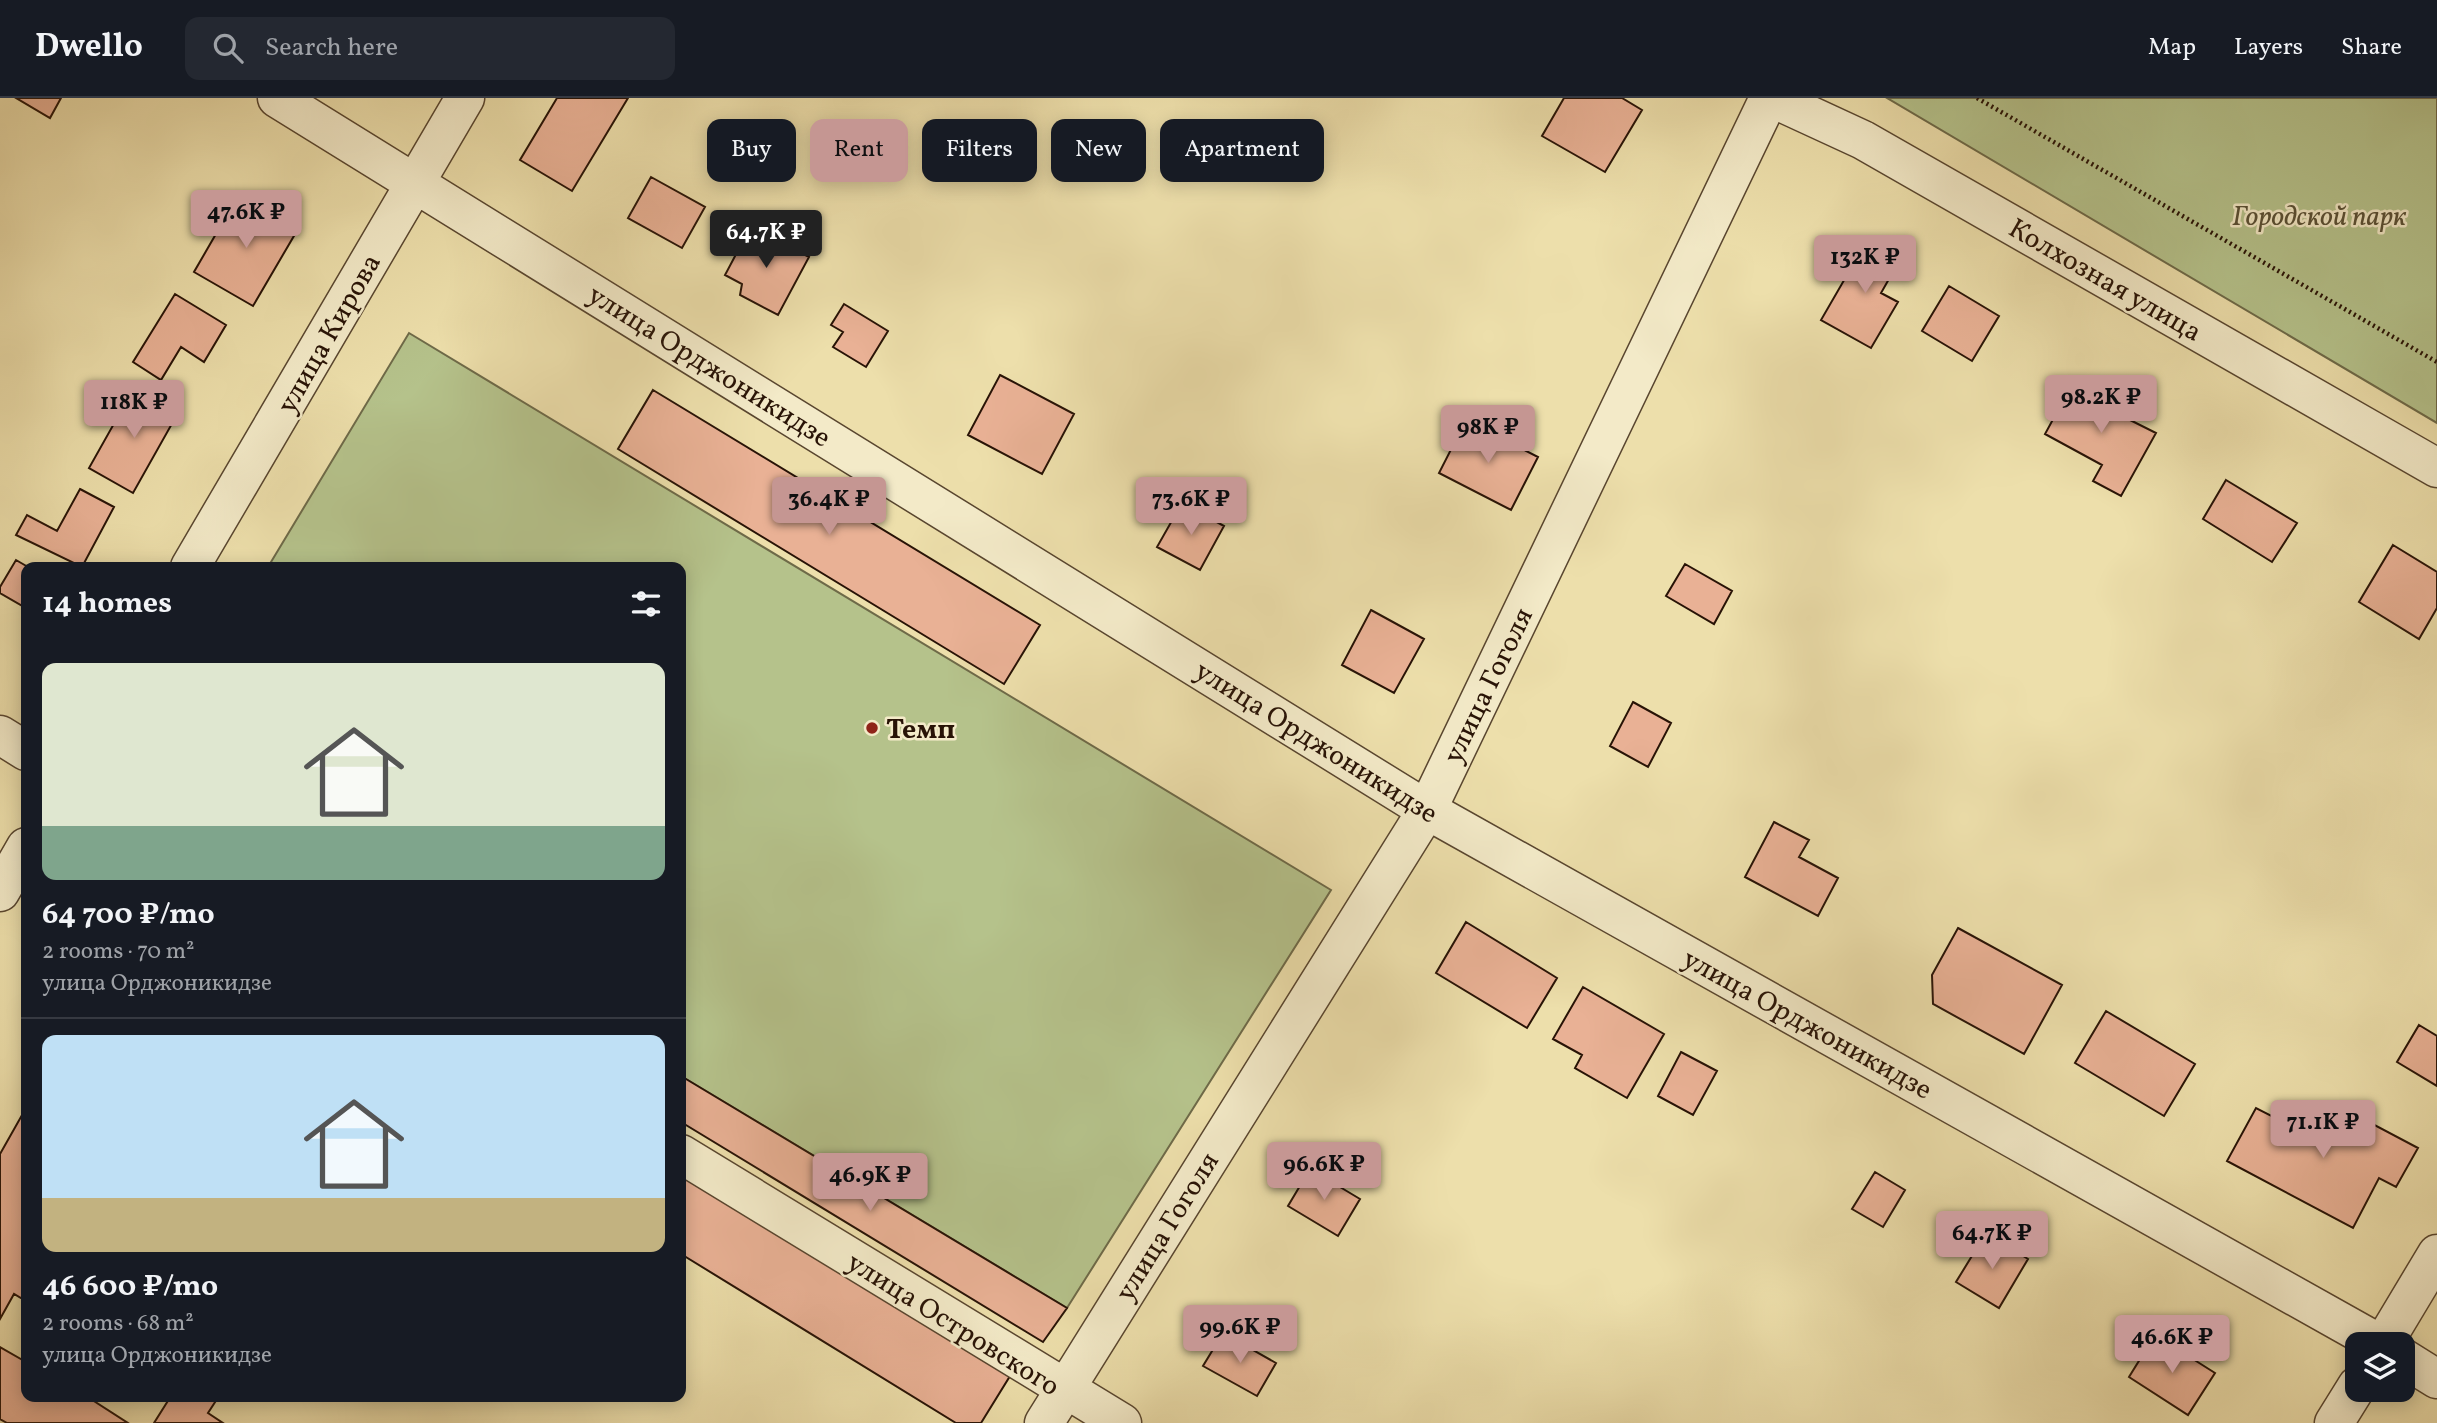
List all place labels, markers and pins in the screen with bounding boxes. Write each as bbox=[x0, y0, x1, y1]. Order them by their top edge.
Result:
pin: 47.6K ₽ bbox=[181, 190, 311, 250]
pin: 64.7K ₽ bbox=[701, 211, 831, 270]
pin: 132K ₽ bbox=[1808, 236, 1922, 295]
pin: 98.2K ₽ bbox=[2036, 376, 2166, 435]
pin: 118K ₽ bbox=[77, 380, 191, 440]
pin: 98K ₽ bbox=[1439, 406, 1537, 465]
pin: 36.4K ₽ bbox=[764, 478, 894, 537]
pin: 73.6K ₽ bbox=[1126, 478, 1256, 537]
place label: Темп bbox=[886, 711, 955, 750]
marker: Темп bbox=[864, 720, 880, 736]
pin: 71.1K ₽ bbox=[2258, 1100, 2388, 1160]
pin: 96.6K ₽ bbox=[1259, 1142, 1389, 1202]
pin: 46.9K ₽ bbox=[805, 1154, 935, 1213]
pin: 64.7K ₽ bbox=[1927, 1212, 2057, 1271]
pin: 99.6K ₽ bbox=[1175, 1306, 1305, 1365]
pin: 46.6K ₽ bbox=[2107, 1316, 2237, 1375]

